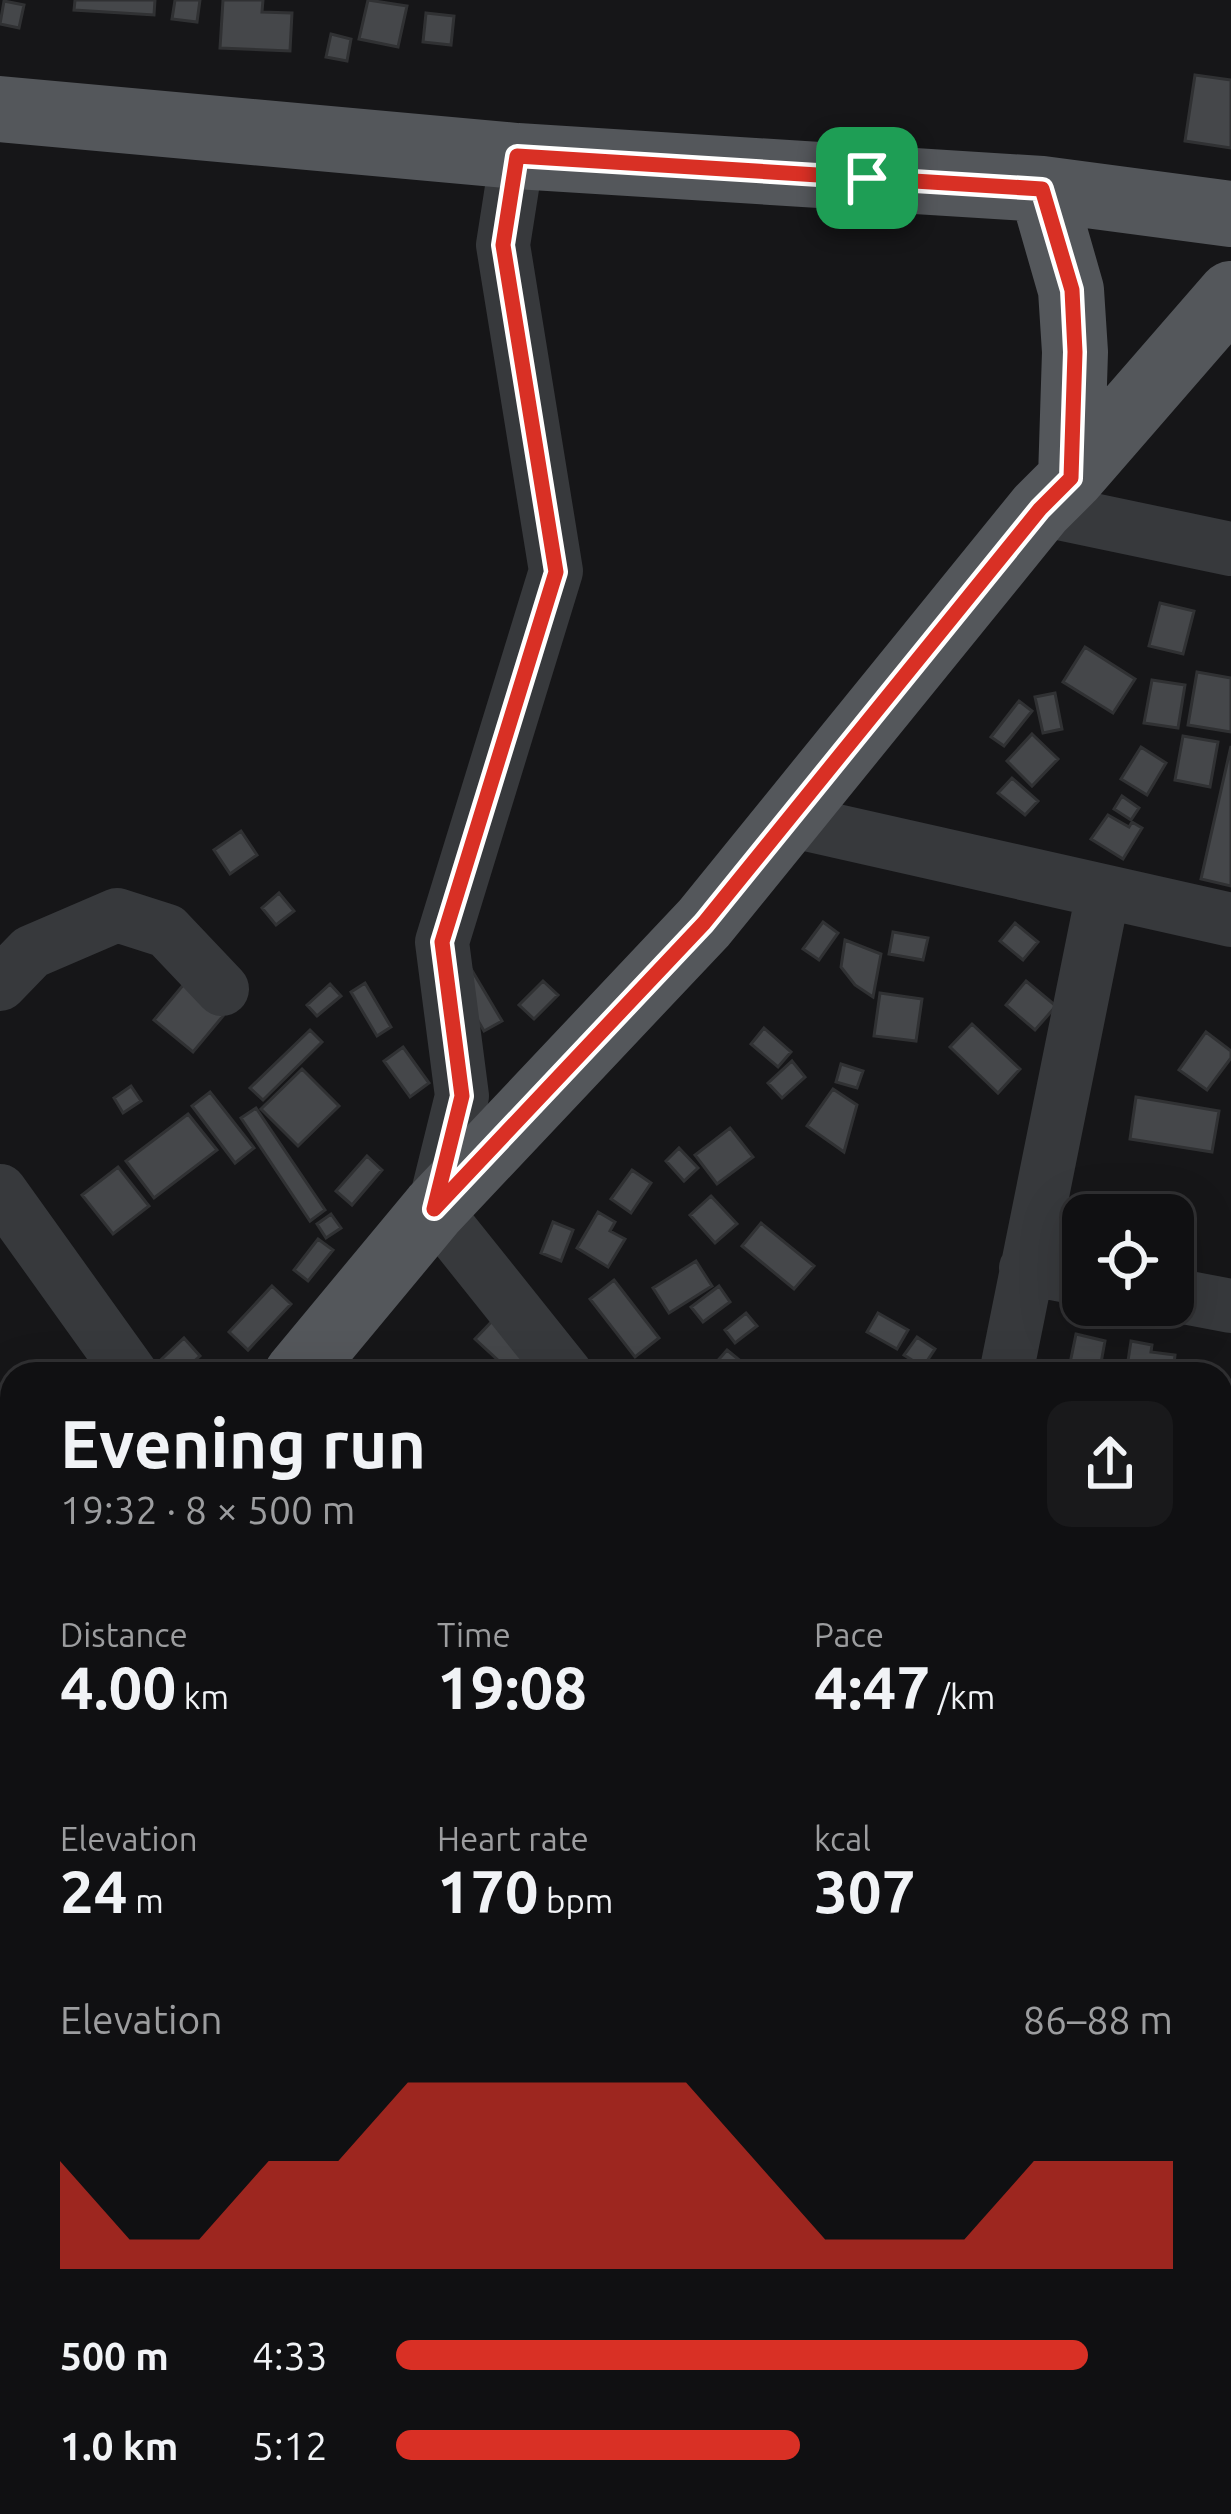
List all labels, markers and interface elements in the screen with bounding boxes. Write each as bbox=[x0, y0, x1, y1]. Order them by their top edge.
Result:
pin bbox=[816, 127, 918, 229]
icon: arrive bbox=[834, 145, 900, 211]
map controls bbox=[1062, 1194, 1194, 1326]
button: locate bbox=[1062, 1194, 1194, 1326]
button: share bbox=[1047, 1401, 1173, 1527]
text: Evening run bbox=[60, 1406, 426, 1480]
text: 19:32 · 8 × 500 m bbox=[60, 1488, 355, 1531]
text: Distance bbox=[60, 1616, 188, 1653]
text: Time bbox=[437, 1616, 511, 1653]
text: Pace bbox=[814, 1616, 884, 1653]
text: 4.00 bbox=[60, 1653, 176, 1720]
text: 19:08 bbox=[437, 1653, 587, 1720]
text: 4:47 bbox=[814, 1653, 930, 1720]
text: km bbox=[176, 1678, 229, 1715]
text: /km bbox=[930, 1678, 995, 1715]
text: Elevation bbox=[60, 1820, 198, 1857]
text: Heart rate bbox=[437, 1820, 589, 1857]
text: kcal bbox=[814, 1820, 871, 1857]
text: 24 bbox=[60, 1857, 128, 1924]
text: 170 bbox=[437, 1857, 539, 1924]
text: 307 bbox=[814, 1857, 916, 1924]
text: m bbox=[128, 1882, 164, 1919]
text: bpm bbox=[539, 1882, 613, 1919]
text: Elevation bbox=[60, 1998, 223, 2041]
text: 86–88 m bbox=[1023, 1998, 1173, 2041]
text: 500 m bbox=[60, 2334, 169, 2377]
text: 4:33 bbox=[252, 2334, 328, 2377]
text: 1.0 km bbox=[60, 2424, 178, 2467]
text: 5:12 bbox=[252, 2424, 328, 2467]

